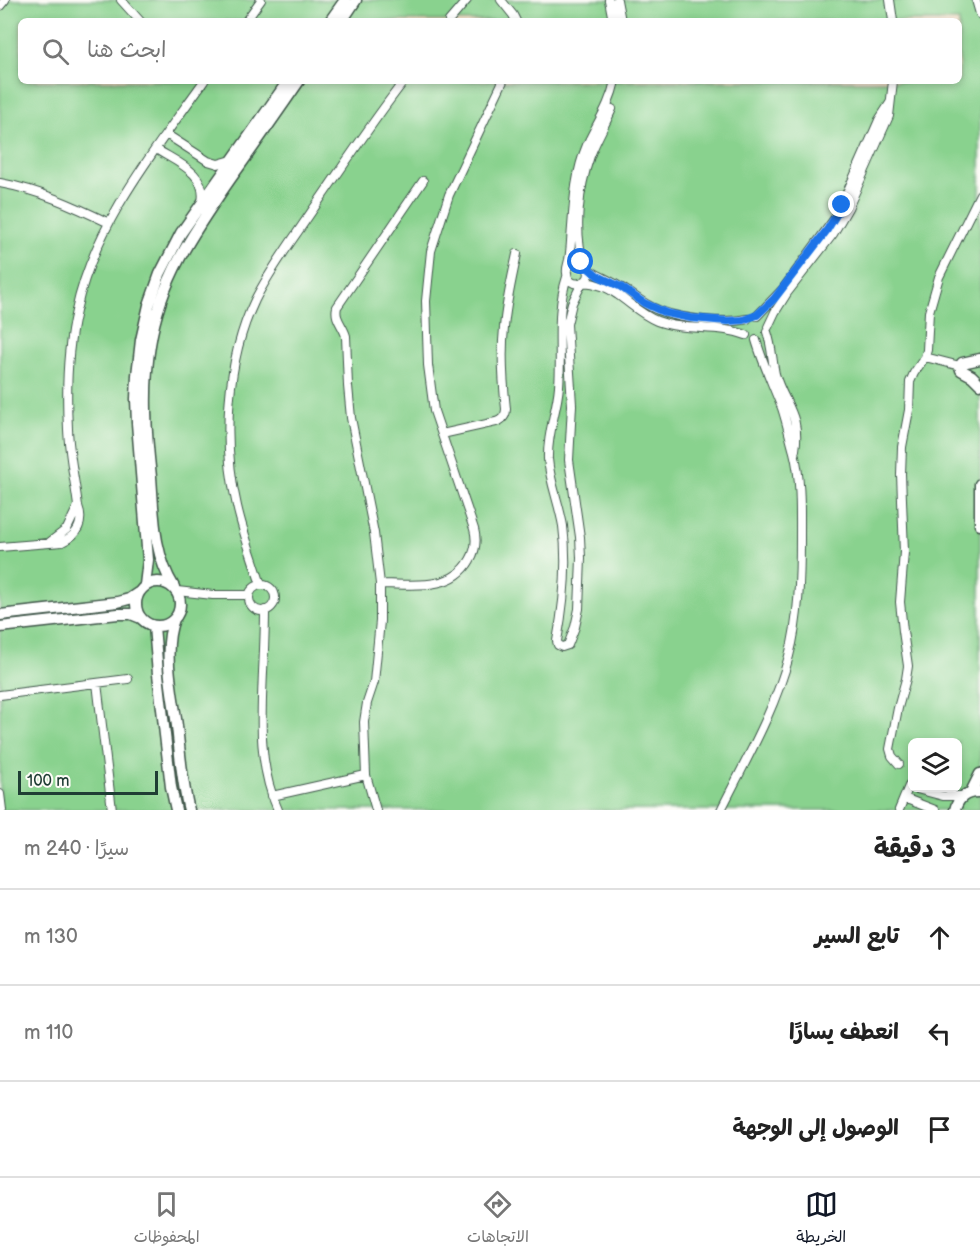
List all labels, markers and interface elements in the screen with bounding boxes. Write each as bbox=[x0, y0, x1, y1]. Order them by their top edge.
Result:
search box bbox=[18, 18, 962, 84]
icon: search bbox=[39, 35, 72, 68]
text: ابحث هنا bbox=[87, 37, 167, 64]
route end bbox=[828, 191, 854, 217]
route start bbox=[567, 248, 593, 274]
map controls bbox=[908, 738, 962, 792]
button: layers bbox=[908, 738, 962, 792]
scale bar bbox=[18, 768, 158, 796]
text: 100 m bbox=[27, 772, 70, 791]
text: 3 دقيقة bbox=[874, 834, 956, 865]
text: سيرًا · 240 m bbox=[24, 837, 129, 861]
icon: ahead bbox=[923, 921, 956, 954]
text: تابع السير bbox=[815, 923, 899, 950]
text: 130 m bbox=[24, 925, 78, 949]
icon: left bbox=[923, 1017, 956, 1050]
text: انعطف يسارًا bbox=[789, 1019, 899, 1046]
text: 110 m bbox=[24, 1021, 73, 1045]
icon: arrive bbox=[923, 1113, 956, 1146]
text: الوصول إلى الوجهة bbox=[732, 1115, 899, 1142]
tab: المحفوظات bbox=[134, 1188, 200, 1251]
tab: الاتجاهات bbox=[467, 1188, 529, 1251]
tab: الخريطة bbox=[796, 1188, 846, 1251]

